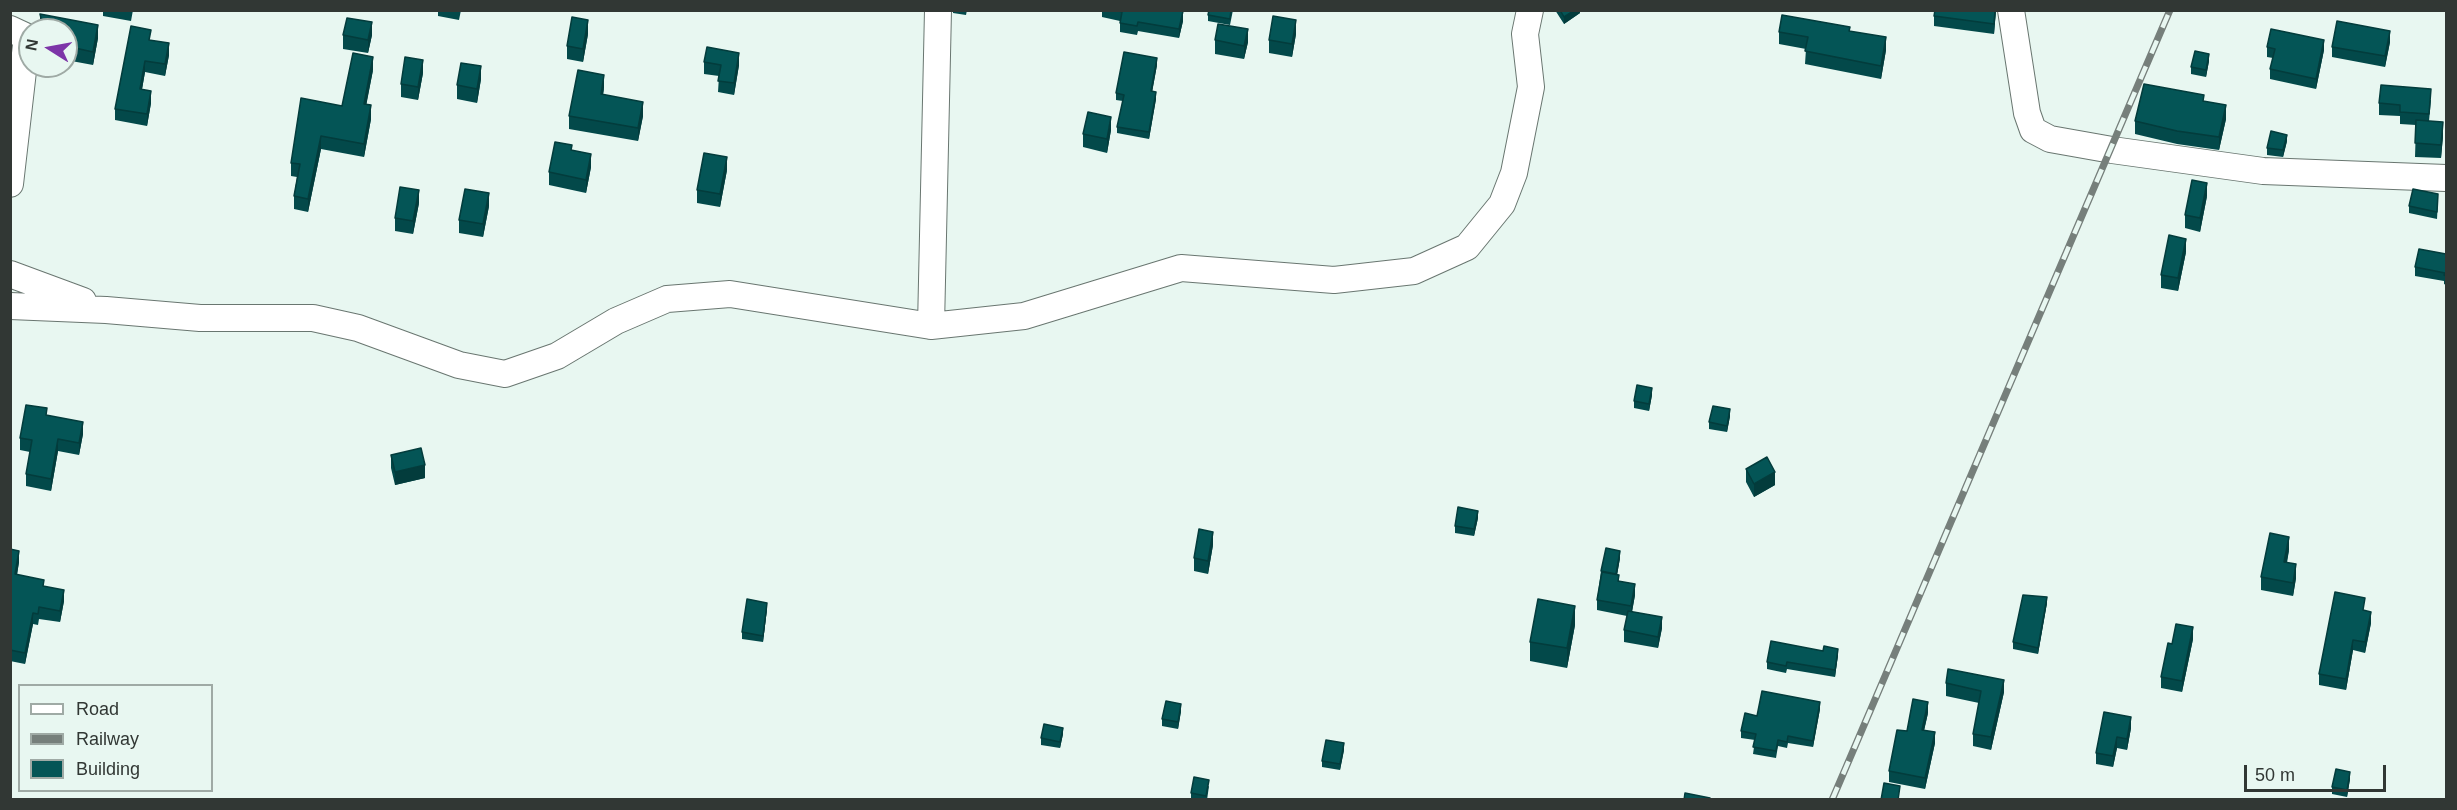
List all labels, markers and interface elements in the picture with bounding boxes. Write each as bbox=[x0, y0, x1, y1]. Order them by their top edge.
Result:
north arrow bbox=[18, 18, 78, 78]
text: N bbox=[22, 38, 41, 52]
legend bbox=[18, 684, 213, 792]
text: Road bbox=[76, 699, 119, 719]
text: Railway bbox=[76, 729, 139, 749]
scale bar bbox=[2247, 753, 2390, 791]
text: Building bbox=[76, 759, 140, 779]
text: 50 m bbox=[2255, 765, 2295, 785]

